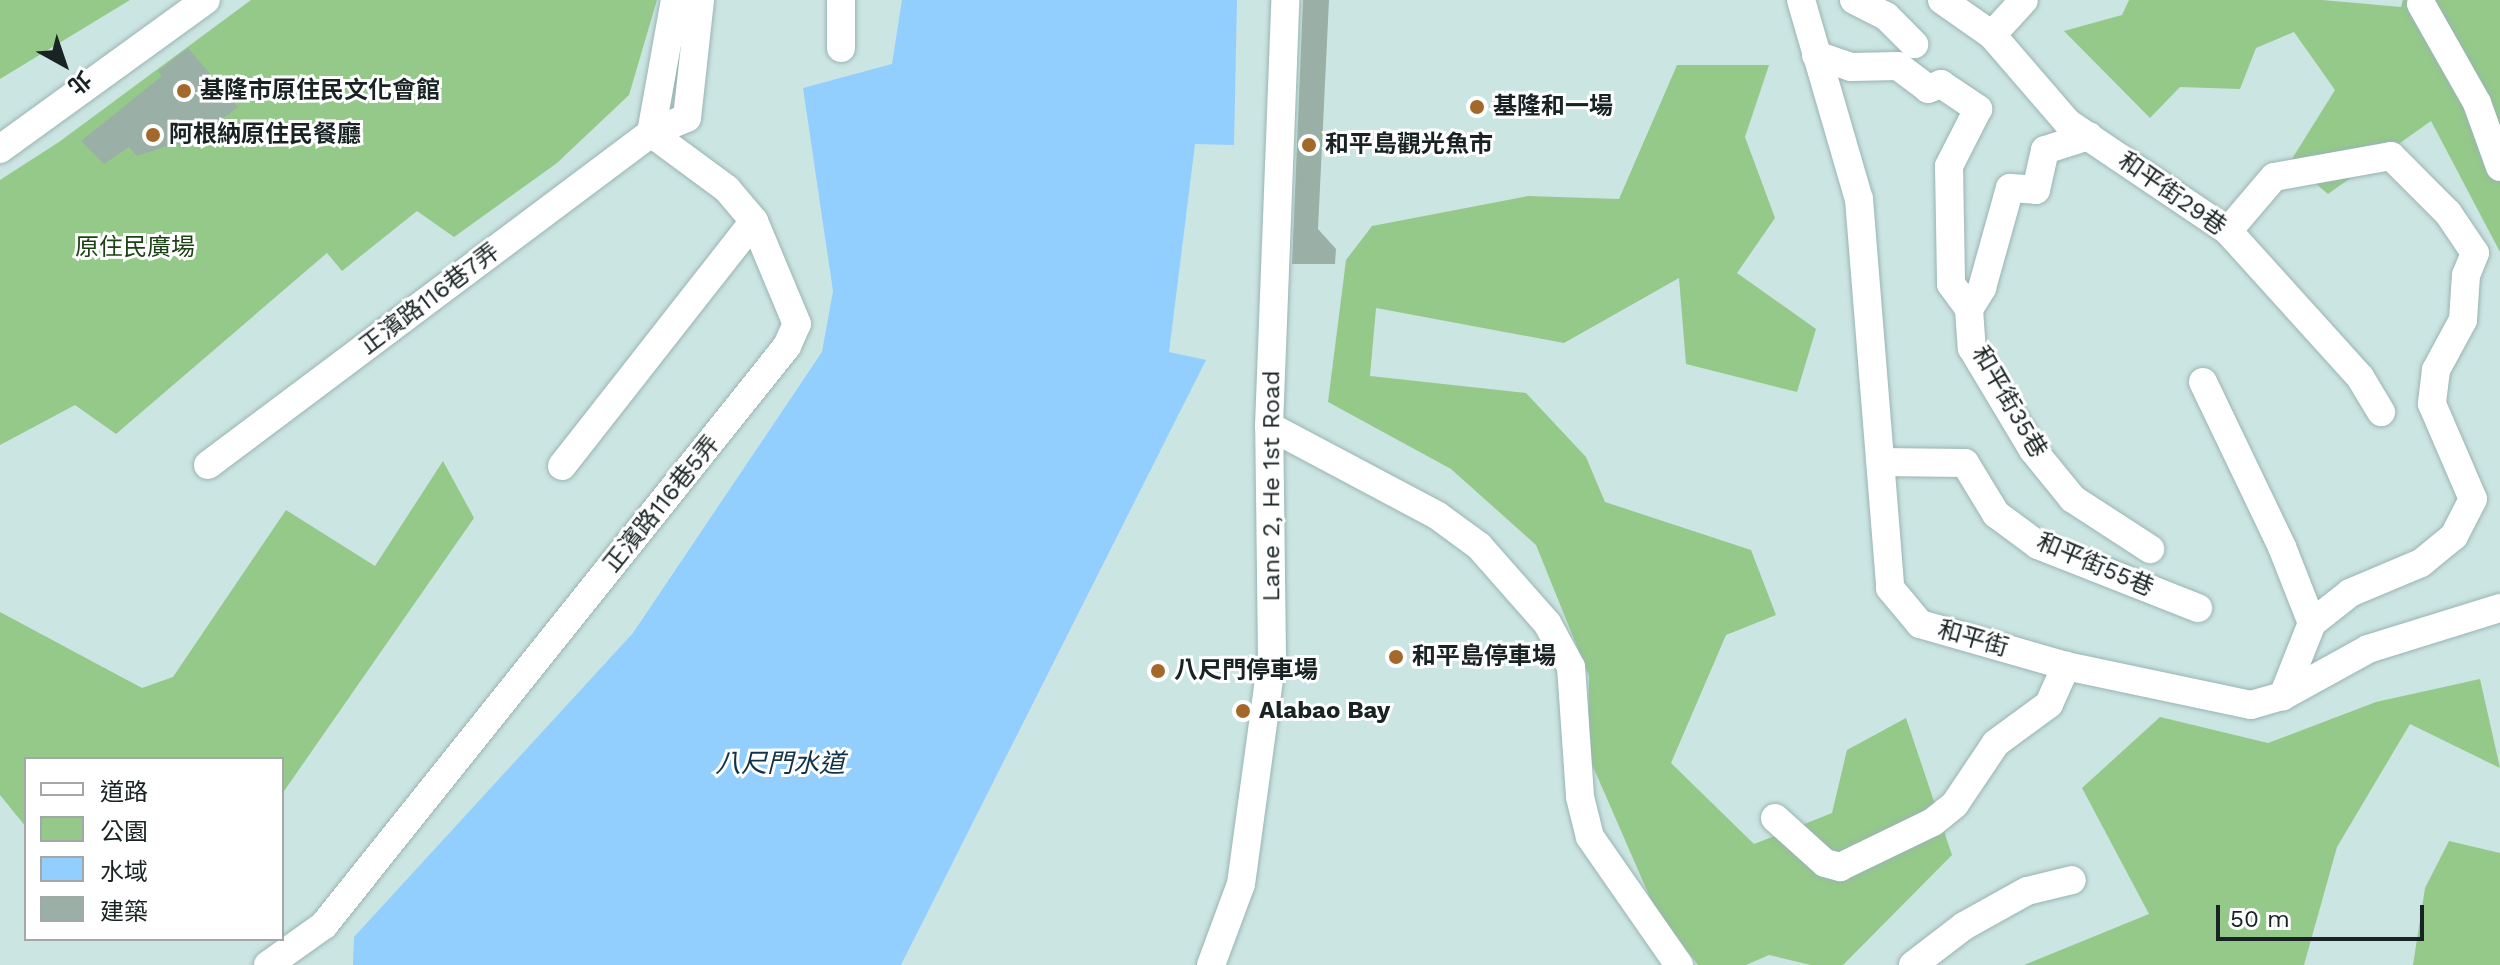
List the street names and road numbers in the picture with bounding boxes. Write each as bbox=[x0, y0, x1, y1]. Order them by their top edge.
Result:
street label: 和平街29巷 bbox=[2113, 146, 2231, 242]
street label: 正濱路116巷7弄 bbox=[355, 237, 505, 361]
street label: 和平街35巷 bbox=[1966, 341, 2052, 463]
street label: Lane 2, He 1st Road bbox=[1258, 370, 1286, 602]
street label: 正濱路116巷5弄 bbox=[598, 430, 726, 578]
street label: 和平街55巷 bbox=[2032, 528, 2158, 602]
street label: 和平街 bbox=[1934, 615, 2012, 663]

